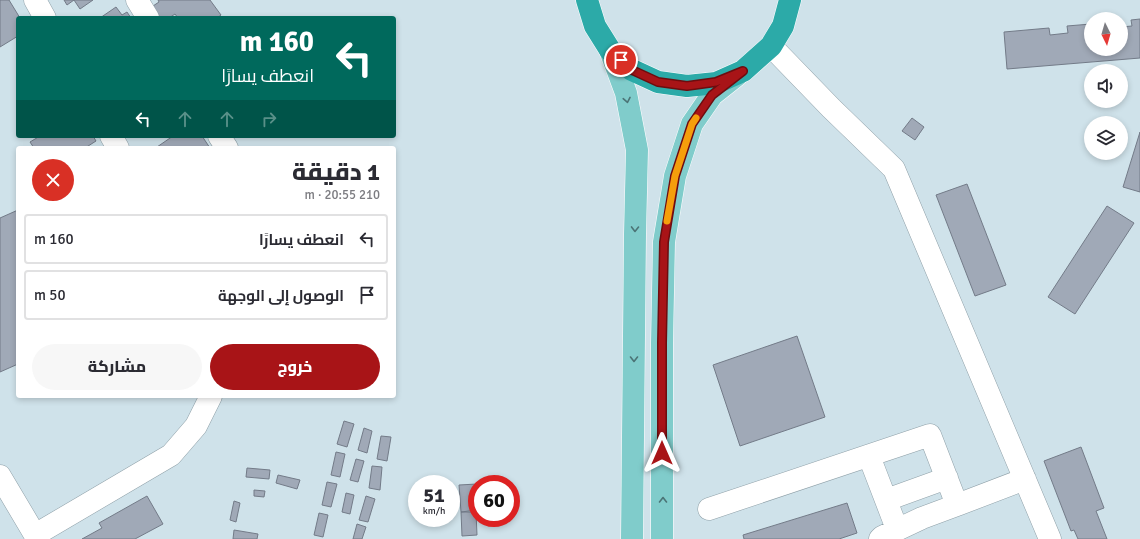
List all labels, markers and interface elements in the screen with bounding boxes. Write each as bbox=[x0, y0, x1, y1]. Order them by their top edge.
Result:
north arrow bbox=[1084, 12, 1128, 56]
map controls bbox=[1084, 12, 1128, 160]
text: 160 m bbox=[240, 25, 314, 59]
icon: left bbox=[328, 32, 380, 84]
pin bbox=[604, 43, 638, 77]
icon: arrive bbox=[610, 49, 632, 71]
button: sound bbox=[1084, 64, 1128, 108]
text: انعطف يسارًا bbox=[221, 65, 314, 87]
one-way arrow bbox=[622, 97, 631, 104]
icon: left bbox=[132, 108, 154, 130]
icon: ahead bbox=[174, 108, 196, 130]
icon: ahead bbox=[216, 108, 238, 130]
icon: right bbox=[258, 108, 280, 130]
button: layers bbox=[1084, 116, 1128, 160]
text: 1 دقيقة bbox=[292, 157, 380, 187]
button: close bbox=[32, 159, 74, 201]
text: 210 m · 20:55 bbox=[304, 187, 380, 203]
one-way arrow bbox=[631, 226, 639, 232]
icon: left bbox=[356, 228, 378, 250]
text: 160 m bbox=[34, 230, 74, 248]
text: انعطف يسارًا bbox=[259, 231, 344, 249]
icon: arrive bbox=[356, 284, 378, 306]
text: 50 m bbox=[34, 286, 65, 304]
text: الوصول إلى الوجهة bbox=[218, 287, 344, 305]
button: مشاركة bbox=[32, 344, 202, 390]
button: خروج bbox=[210, 344, 380, 390]
one-way arrow bbox=[630, 356, 638, 362]
position arrow bbox=[641, 432, 683, 474]
speed limit sign: 60 bbox=[468, 475, 520, 527]
text: 51 bbox=[423, 483, 445, 508]
one-way arrow bbox=[658, 497, 667, 503]
text: km/h bbox=[423, 505, 445, 517]

